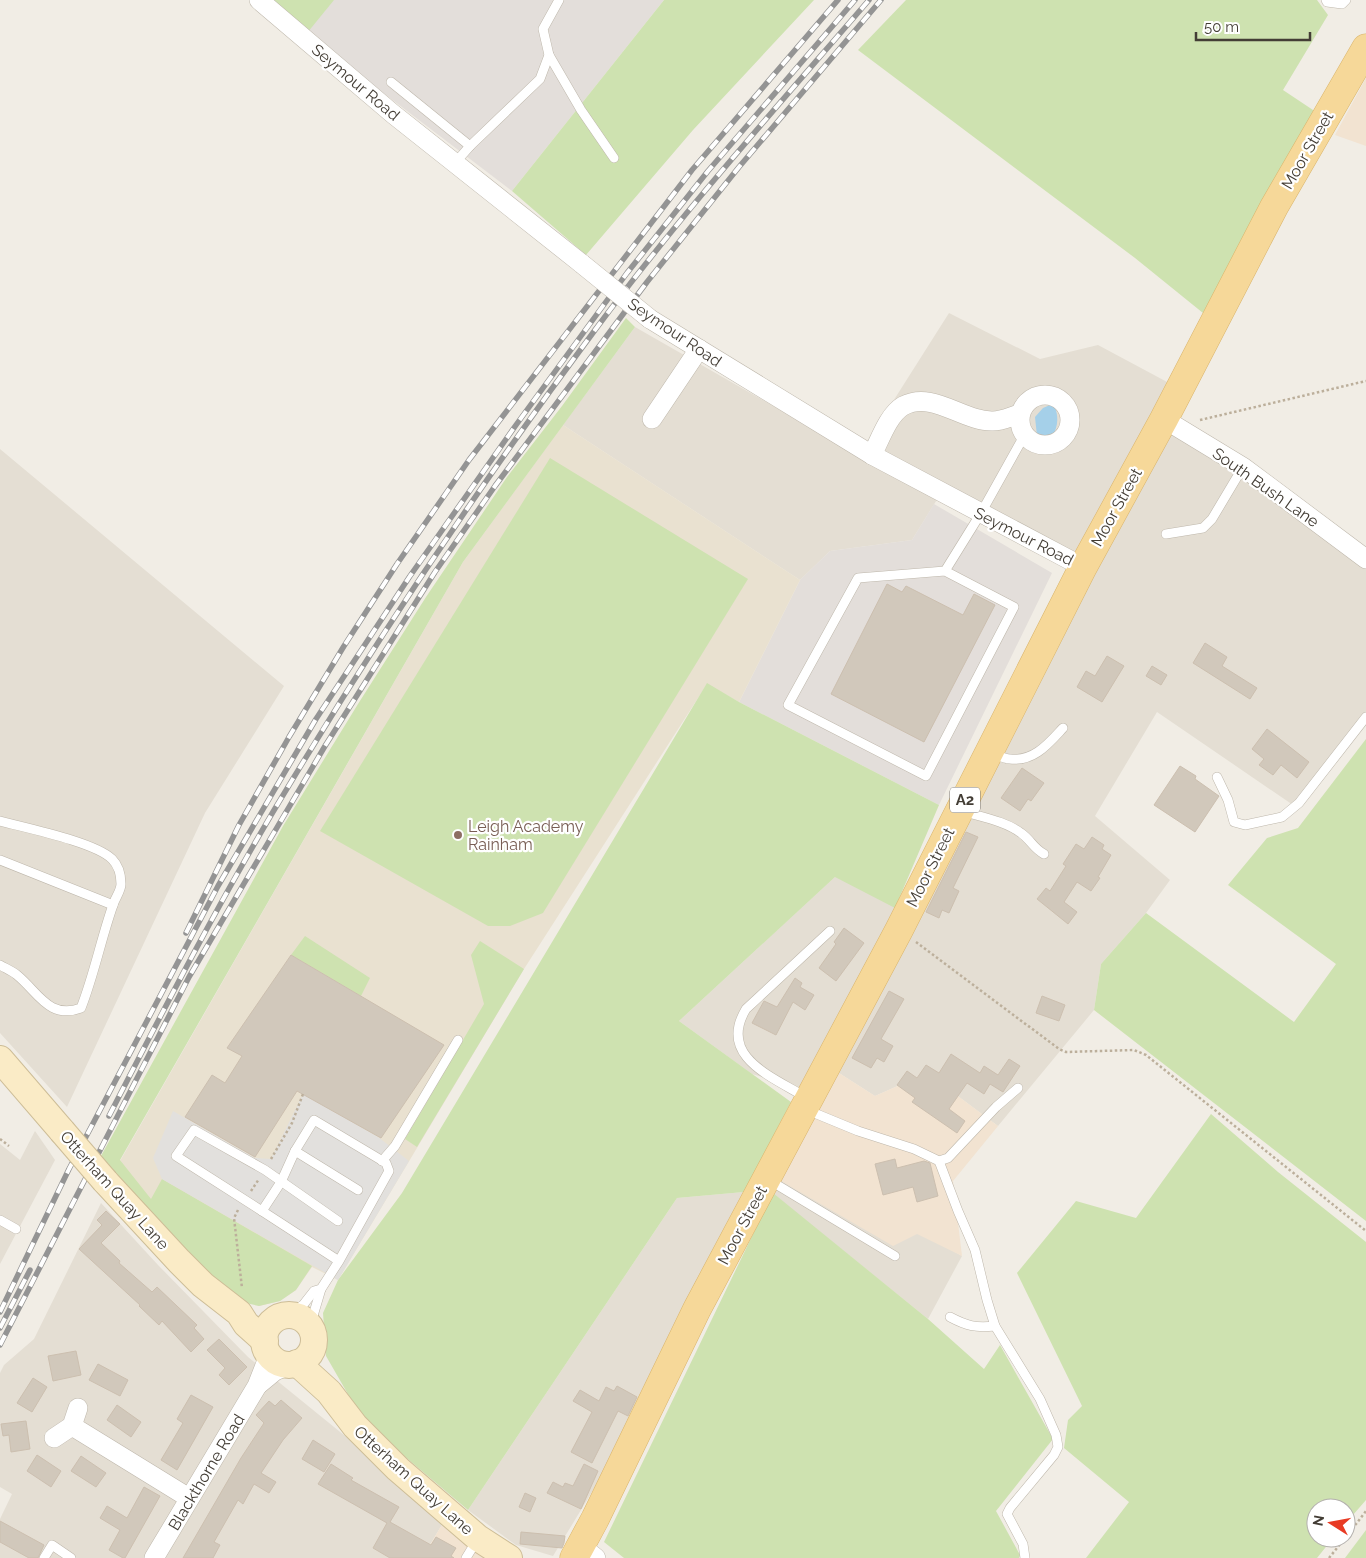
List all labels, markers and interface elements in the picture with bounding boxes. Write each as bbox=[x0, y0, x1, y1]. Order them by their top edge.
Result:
scale bar bbox=[1196, 10, 1310, 42]
text: 50 m bbox=[1204, 18, 1239, 36]
street label: Seymour Road bbox=[308, 40, 404, 125]
street label: Moor Street bbox=[1278, 107, 1338, 193]
street label: Seymour Road bbox=[624, 294, 725, 371]
street label: South Bush Lane bbox=[1209, 444, 1323, 531]
street label: Moor Street bbox=[1087, 464, 1146, 550]
street label: Seymour Road bbox=[971, 503, 1077, 570]
road number: A2 bbox=[950, 788, 980, 812]
place label: Leigh Academy Rainham bbox=[468, 817, 584, 854]
street label: Moor Street bbox=[902, 824, 959, 910]
marker: Leigh Academy Rainham bbox=[452, 829, 464, 841]
street label: Otterham Quay Lane bbox=[56, 1127, 173, 1254]
street label: Moor Street bbox=[714, 1182, 771, 1268]
street label: Blackthorne Road bbox=[164, 1411, 249, 1534]
street label: Otterham Quay Lane bbox=[350, 1422, 477, 1539]
north arrow bbox=[1306, 1498, 1356, 1548]
text: N bbox=[1309, 1514, 1327, 1527]

